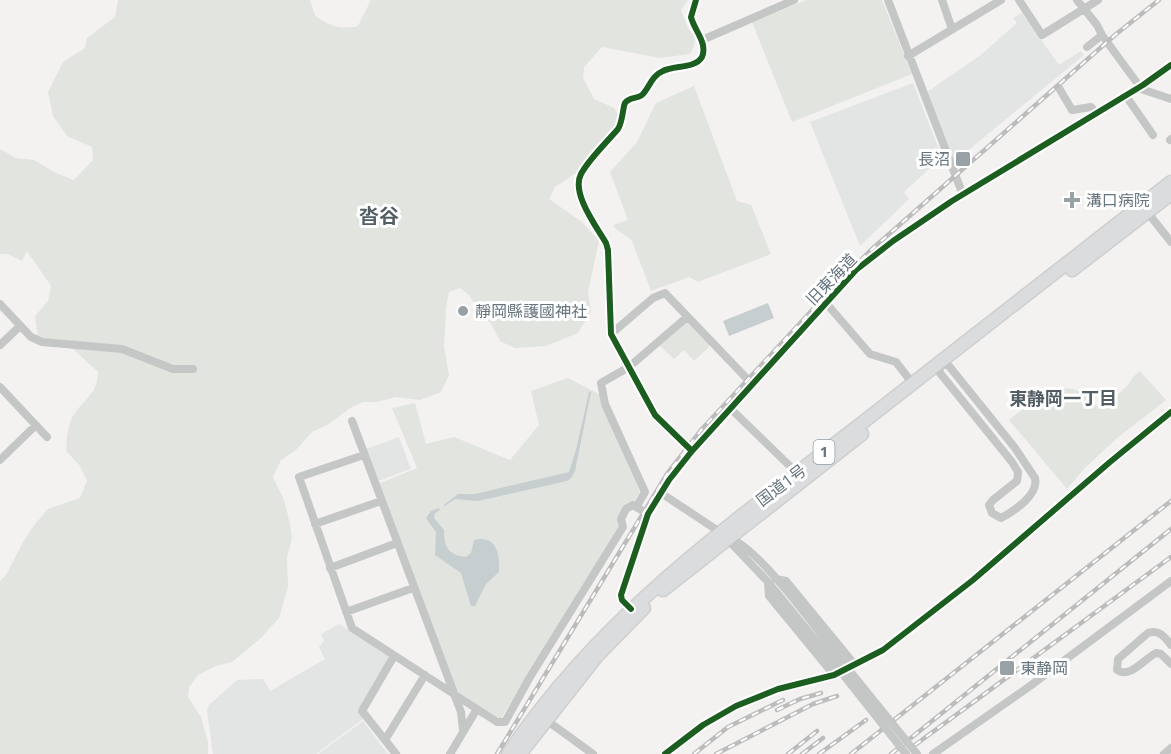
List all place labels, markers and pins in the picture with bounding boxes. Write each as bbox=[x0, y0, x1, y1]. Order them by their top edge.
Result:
place label: 長沼 bbox=[918, 148, 950, 170]
marker: 長沼 bbox=[954, 150, 972, 168]
place label: 溝口病院 bbox=[1086, 189, 1150, 211]
marker: 溝口病院 bbox=[1063, 191, 1081, 209]
place label: 靜岡縣護國神社 bbox=[475, 300, 587, 322]
marker: 靜岡縣護國神社 bbox=[456, 304, 470, 318]
place label: 東静岡 bbox=[1020, 657, 1068, 679]
marker: 東静岡 bbox=[998, 659, 1016, 677]

